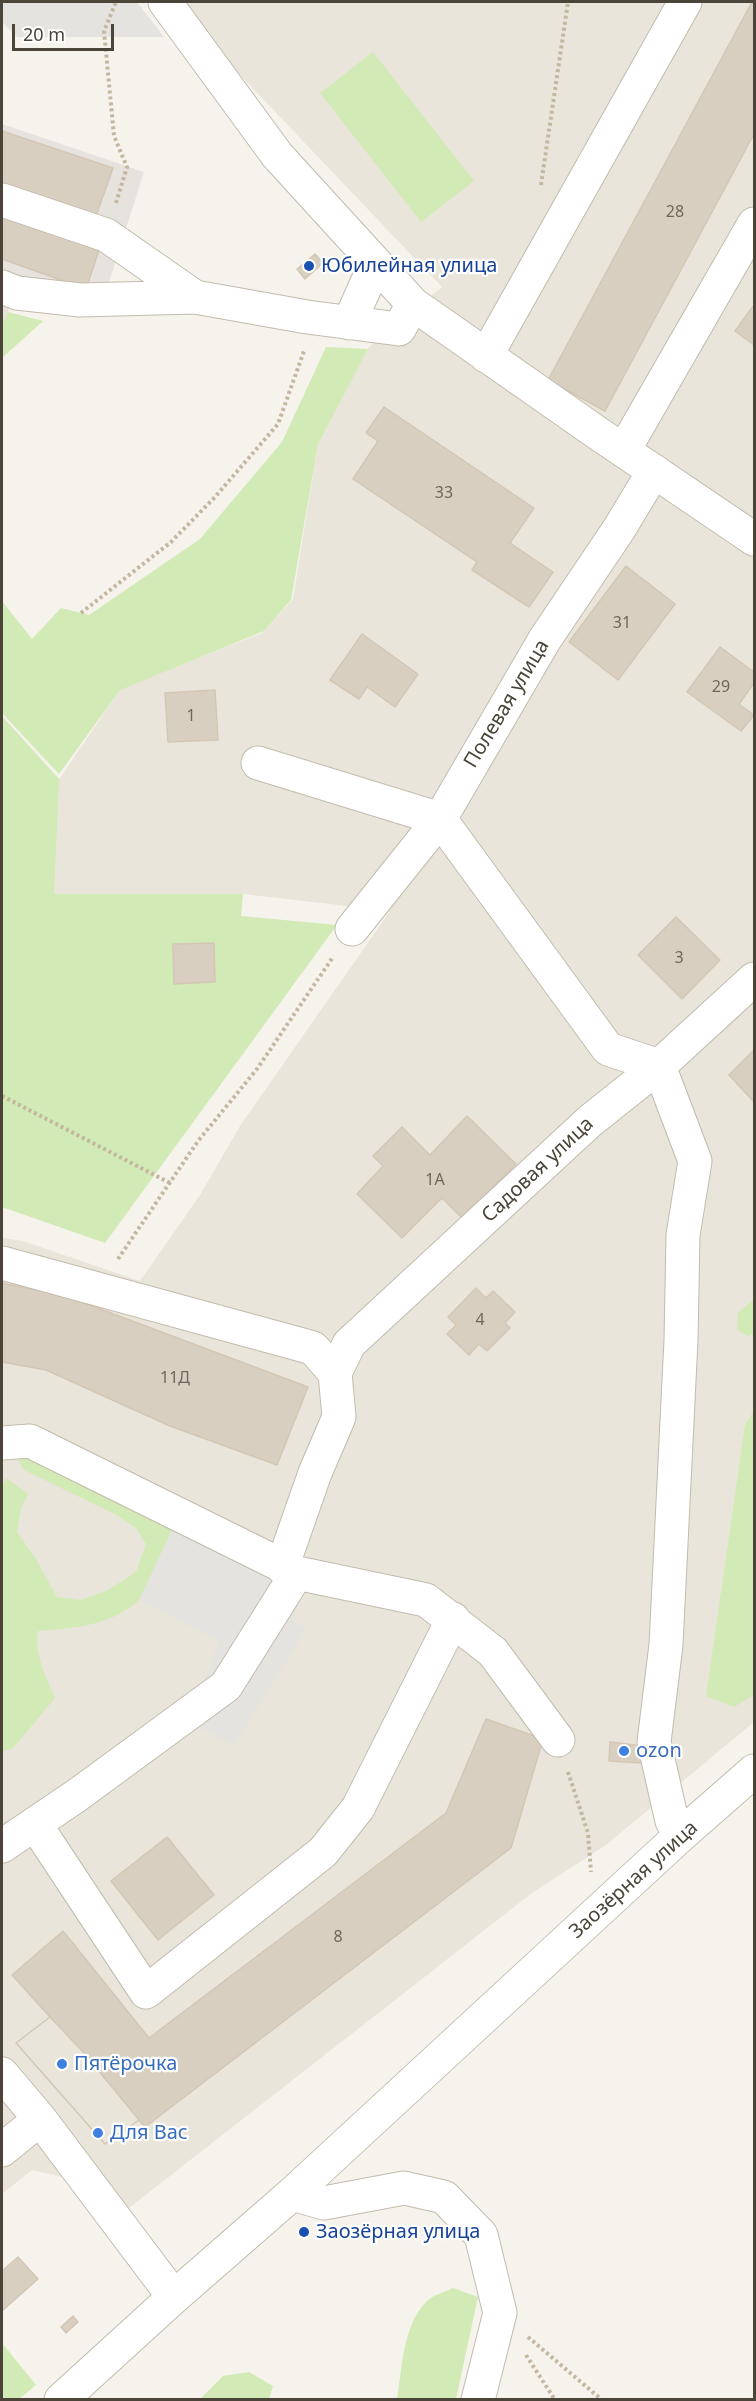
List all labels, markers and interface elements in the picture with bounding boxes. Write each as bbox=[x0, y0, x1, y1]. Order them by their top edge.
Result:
scale bar bbox=[15, 12, 117, 50]
text: 20 m bbox=[23, 22, 65, 46]
house number: 28 bbox=[666, 202, 684, 222]
place label: Юбилейная улица bbox=[321, 254, 497, 278]
marker: Юбилейная улица bbox=[302, 259, 316, 273]
house number: 33 bbox=[435, 483, 453, 503]
house number: 31 bbox=[613, 613, 631, 633]
street label: Полевая улица bbox=[459, 636, 555, 772]
house number: 29 bbox=[712, 677, 730, 697]
house number: 1 bbox=[186, 706, 196, 726]
house number: 3 bbox=[674, 948, 684, 968]
street label: Садовая улица bbox=[477, 1112, 599, 1228]
house number: 1А bbox=[425, 1170, 445, 1190]
house number: 4 bbox=[475, 1310, 485, 1330]
house number: 11Д bbox=[160, 1368, 190, 1388]
place label: ozon bbox=[636, 1739, 682, 1763]
marker: ozon bbox=[617, 1744, 631, 1758]
street label: Заозёрная улица bbox=[565, 1816, 703, 1944]
house number: 8 bbox=[333, 1927, 343, 1947]
place label: Пятёрочка bbox=[74, 2052, 177, 2076]
marker: Пятёрочка bbox=[55, 2057, 69, 2071]
place label: Для Вас bbox=[110, 2121, 188, 2145]
marker: Для Вас bbox=[91, 2126, 105, 2140]
place label: Заозёрная улица bbox=[316, 2220, 480, 2244]
marker: Заозёрная улица bbox=[297, 2225, 311, 2239]

